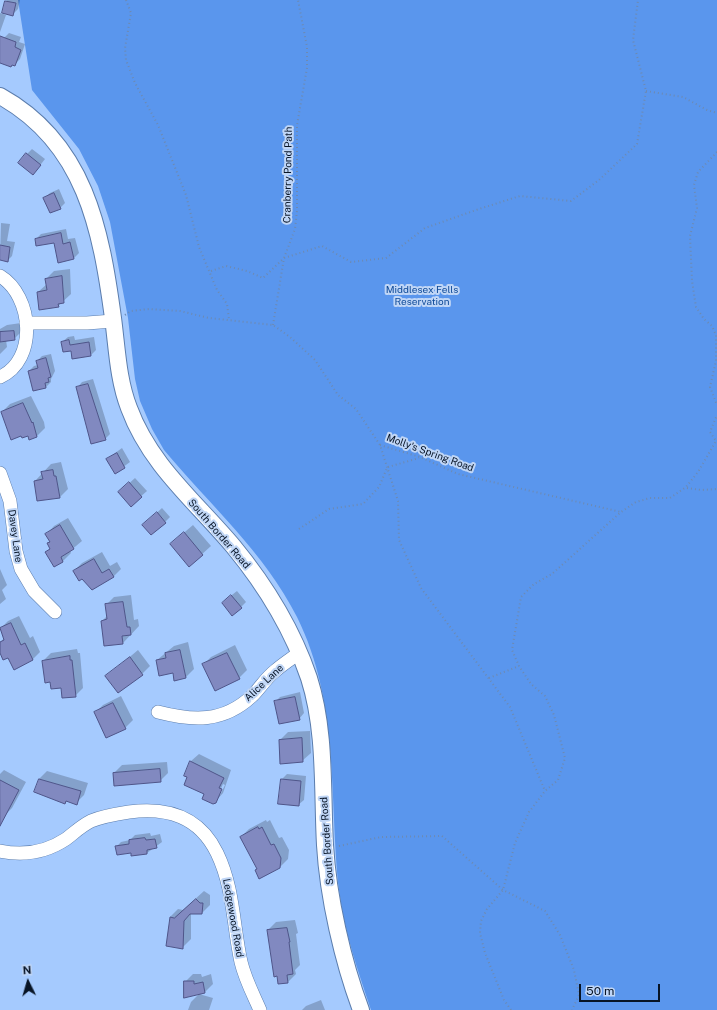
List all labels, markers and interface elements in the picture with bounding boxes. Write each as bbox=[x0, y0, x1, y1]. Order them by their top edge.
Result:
street label: Cranberry Pond Path bbox=[281, 127, 295, 223]
park label: Middlesex Fells Reservation bbox=[386, 284, 458, 308]
street label: Molly's Spring Road bbox=[385, 432, 475, 474]
street label: South Border Road bbox=[186, 497, 252, 571]
street label: Davey Lane bbox=[5, 509, 25, 563]
street label: Alice Lane bbox=[242, 662, 286, 704]
street label: South Border Road bbox=[318, 797, 336, 885]
street label: Ledgewood Road bbox=[220, 878, 246, 958]
north arrow bbox=[8, 962, 48, 1002]
text: N bbox=[22, 964, 32, 976]
scale bar bbox=[581, 976, 662, 1002]
text: 50 m bbox=[586, 984, 614, 998]

